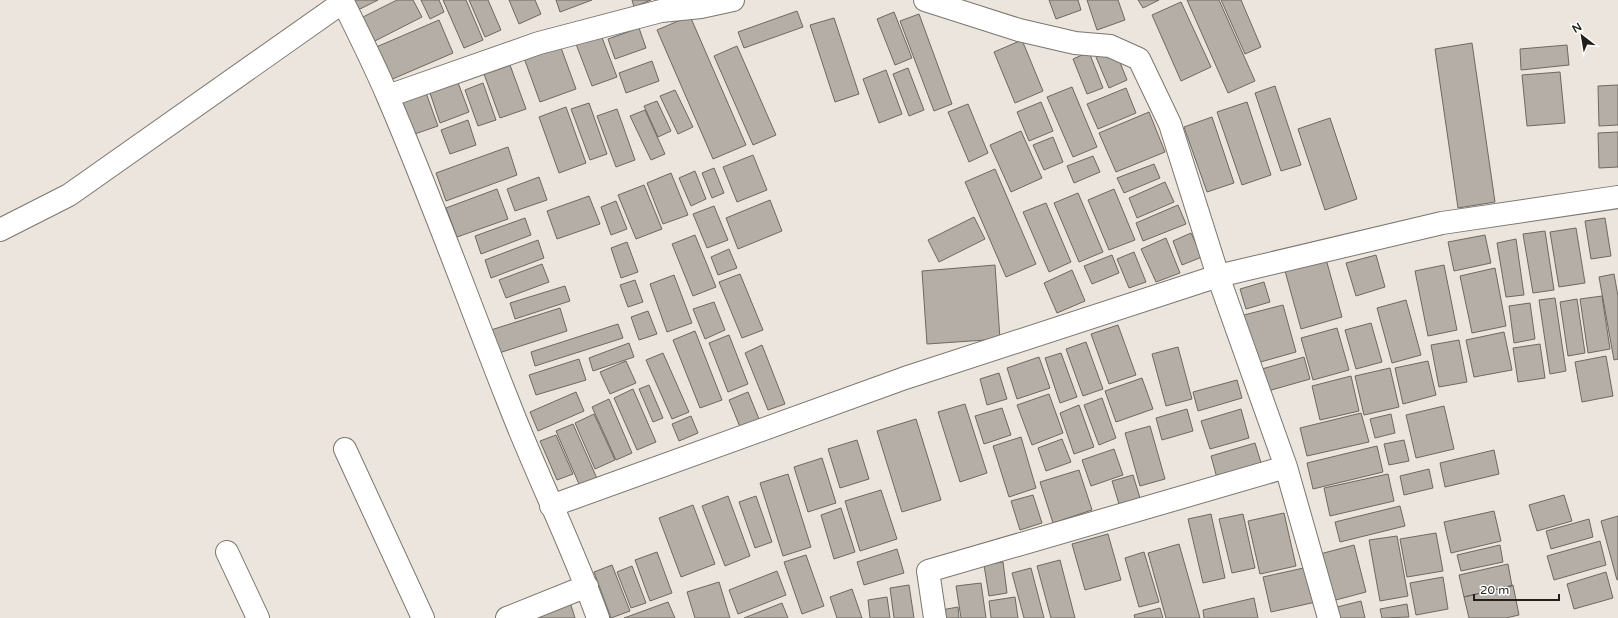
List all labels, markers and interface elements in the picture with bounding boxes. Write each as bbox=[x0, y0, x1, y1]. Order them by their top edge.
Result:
north arrow bbox=[1562, 16, 1602, 56]
text: N bbox=[1570, 20, 1584, 36]
scale bar bbox=[1474, 576, 1559, 602]
text: 20 m bbox=[1480, 583, 1509, 597]

